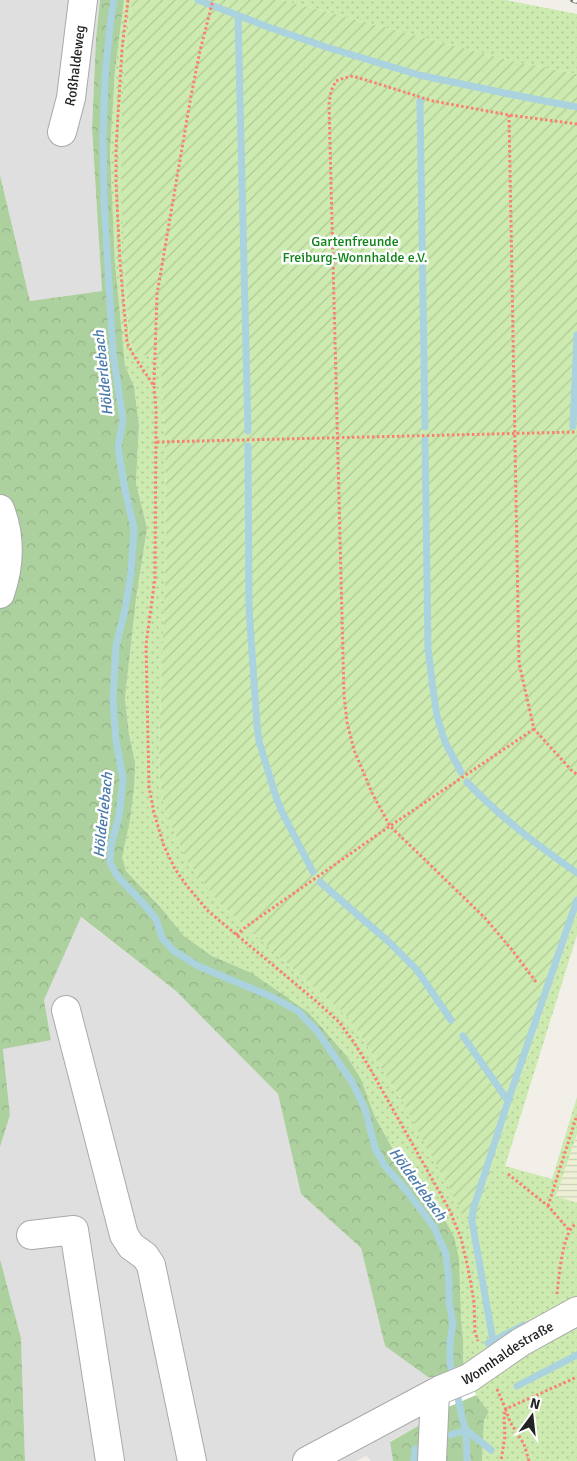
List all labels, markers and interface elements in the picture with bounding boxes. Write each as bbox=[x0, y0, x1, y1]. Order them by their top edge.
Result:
street label: Roßhaldeweg bbox=[61, 24, 89, 108]
park label: Gartenfreunde Freiburg-Wonnhalde e.V. bbox=[282, 233, 428, 266]
water label: Hölderlebach bbox=[89, 329, 116, 417]
water label: Hölderlebach bbox=[90, 771, 117, 859]
water label: Hölderlebach bbox=[386, 1144, 451, 1225]
street label: Wonnhaldestraße bbox=[459, 1318, 557, 1389]
north arrow bbox=[507, 1391, 557, 1441]
text: N bbox=[528, 1394, 542, 1413]

